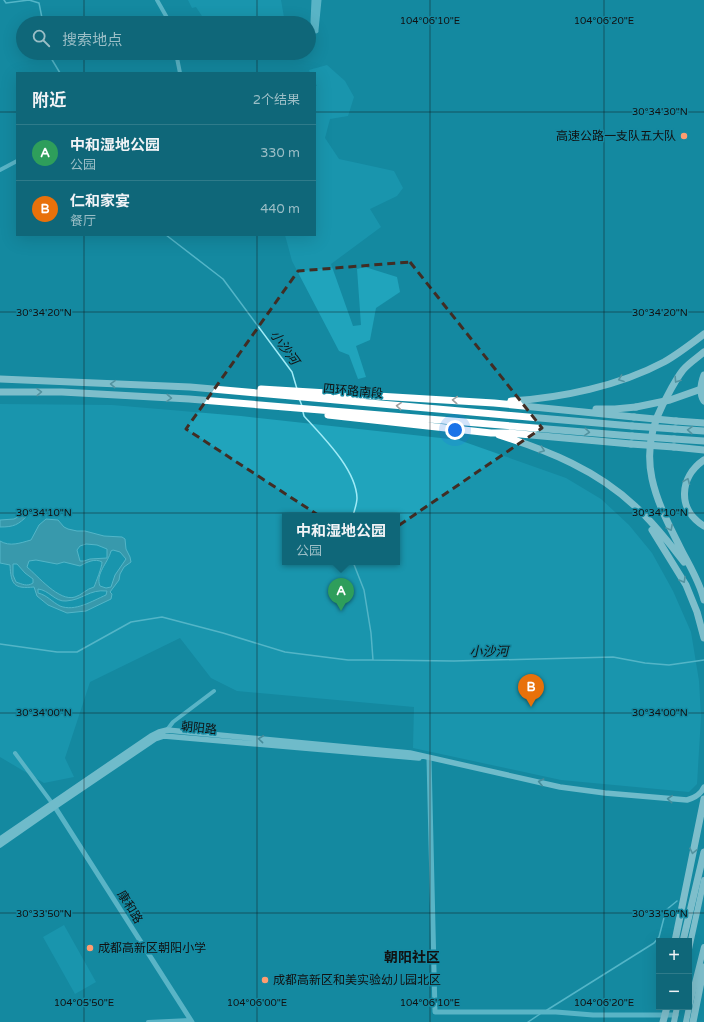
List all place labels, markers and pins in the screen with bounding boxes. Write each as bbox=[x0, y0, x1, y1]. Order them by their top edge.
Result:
place label: 高速公路一支队五大队 bbox=[556, 129, 676, 143]
marker: 高速公路一支队五大队 bbox=[679, 131, 689, 141]
pin: A bbox=[328, 578, 354, 611]
pin: B bbox=[518, 674, 544, 707]
place label: 成都高新区朝阳小学 bbox=[98, 941, 206, 955]
marker: 成都高新区朝阳小学 bbox=[85, 943, 95, 953]
place label: 成都高新区和美实验幼儿园北区 bbox=[273, 973, 441, 987]
marker: 成都高新区和美实验幼儿园北区 bbox=[260, 975, 270, 985]

